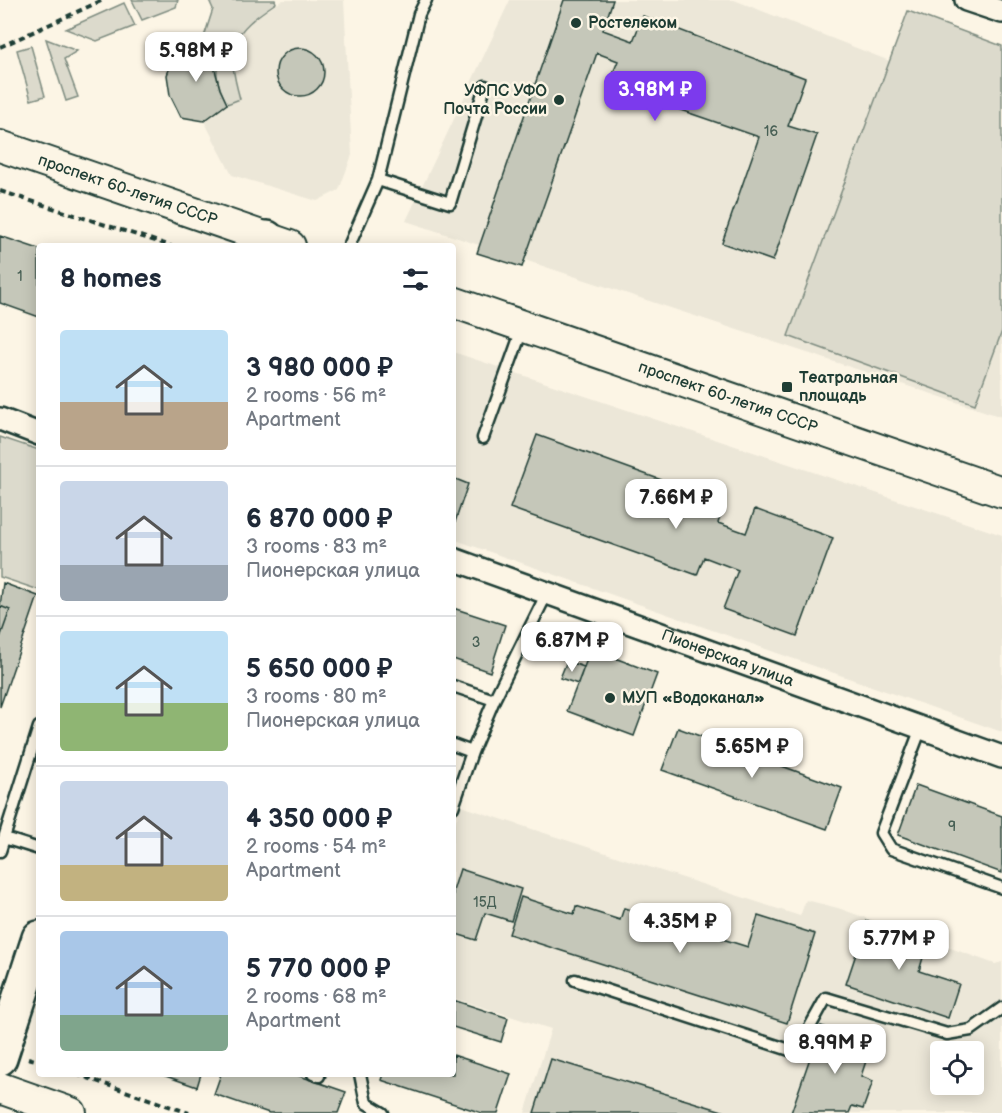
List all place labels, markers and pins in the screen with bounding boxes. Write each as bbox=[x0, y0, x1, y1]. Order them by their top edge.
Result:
place label: Ростелеком bbox=[588, 14, 677, 33]
marker: Ростелеком bbox=[569, 16, 583, 30]
pin: 5.98M ₽ bbox=[141, 32, 251, 83]
pin: 3.98M ₽ bbox=[600, 71, 710, 122]
place label: УФПС УФО Почта России bbox=[443, 82, 547, 119]
marker: УФПС УФО Почта России bbox=[552, 93, 566, 107]
place label: Театральная площадь bbox=[799, 369, 898, 406]
marker: Театральная площадь bbox=[780, 380, 794, 394]
pin: 7.66M ₽ bbox=[621, 479, 731, 530]
pin: 6.87M ₽ bbox=[517, 622, 627, 673]
place label: МУП «Водоканал» bbox=[622, 689, 765, 708]
marker: МУП «Водоканал» bbox=[603, 691, 617, 705]
pin: 5.65M ₽ bbox=[697, 728, 807, 779]
pin: 4.35M ₽ bbox=[625, 903, 735, 954]
pin: 5.77M ₽ bbox=[844, 920, 954, 971]
pin: 8.99M ₽ bbox=[780, 1024, 890, 1075]

